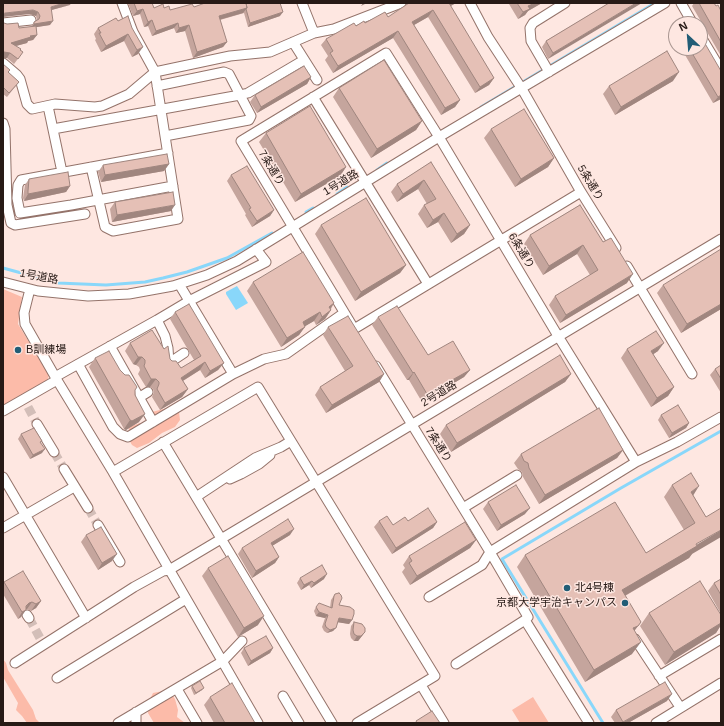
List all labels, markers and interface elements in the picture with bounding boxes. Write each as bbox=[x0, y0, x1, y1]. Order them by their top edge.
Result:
north arrow bbox=[668, 16, 708, 56]
text: N bbox=[677, 19, 689, 33]
street label: 7条通り bbox=[255, 148, 287, 188]
street label: 5条通り bbox=[574, 163, 606, 203]
street label: 1号道路 bbox=[321, 167, 361, 199]
street label: 6条通り bbox=[505, 231, 537, 271]
street label: 1号道路 bbox=[19, 267, 59, 287]
place label: B訓練場 bbox=[26, 343, 66, 357]
marker: B訓練場 bbox=[13, 345, 23, 355]
street label: 2号道路 bbox=[419, 378, 459, 410]
street label: 7条通り bbox=[422, 425, 454, 465]
place label: 北4号棟 bbox=[575, 581, 614, 595]
marker: 北4号棟 bbox=[562, 583, 572, 593]
place label: 京都大学宇治キャンパス bbox=[496, 596, 617, 610]
marker: 京都大学宇治キャンパス bbox=[620, 598, 630, 608]

